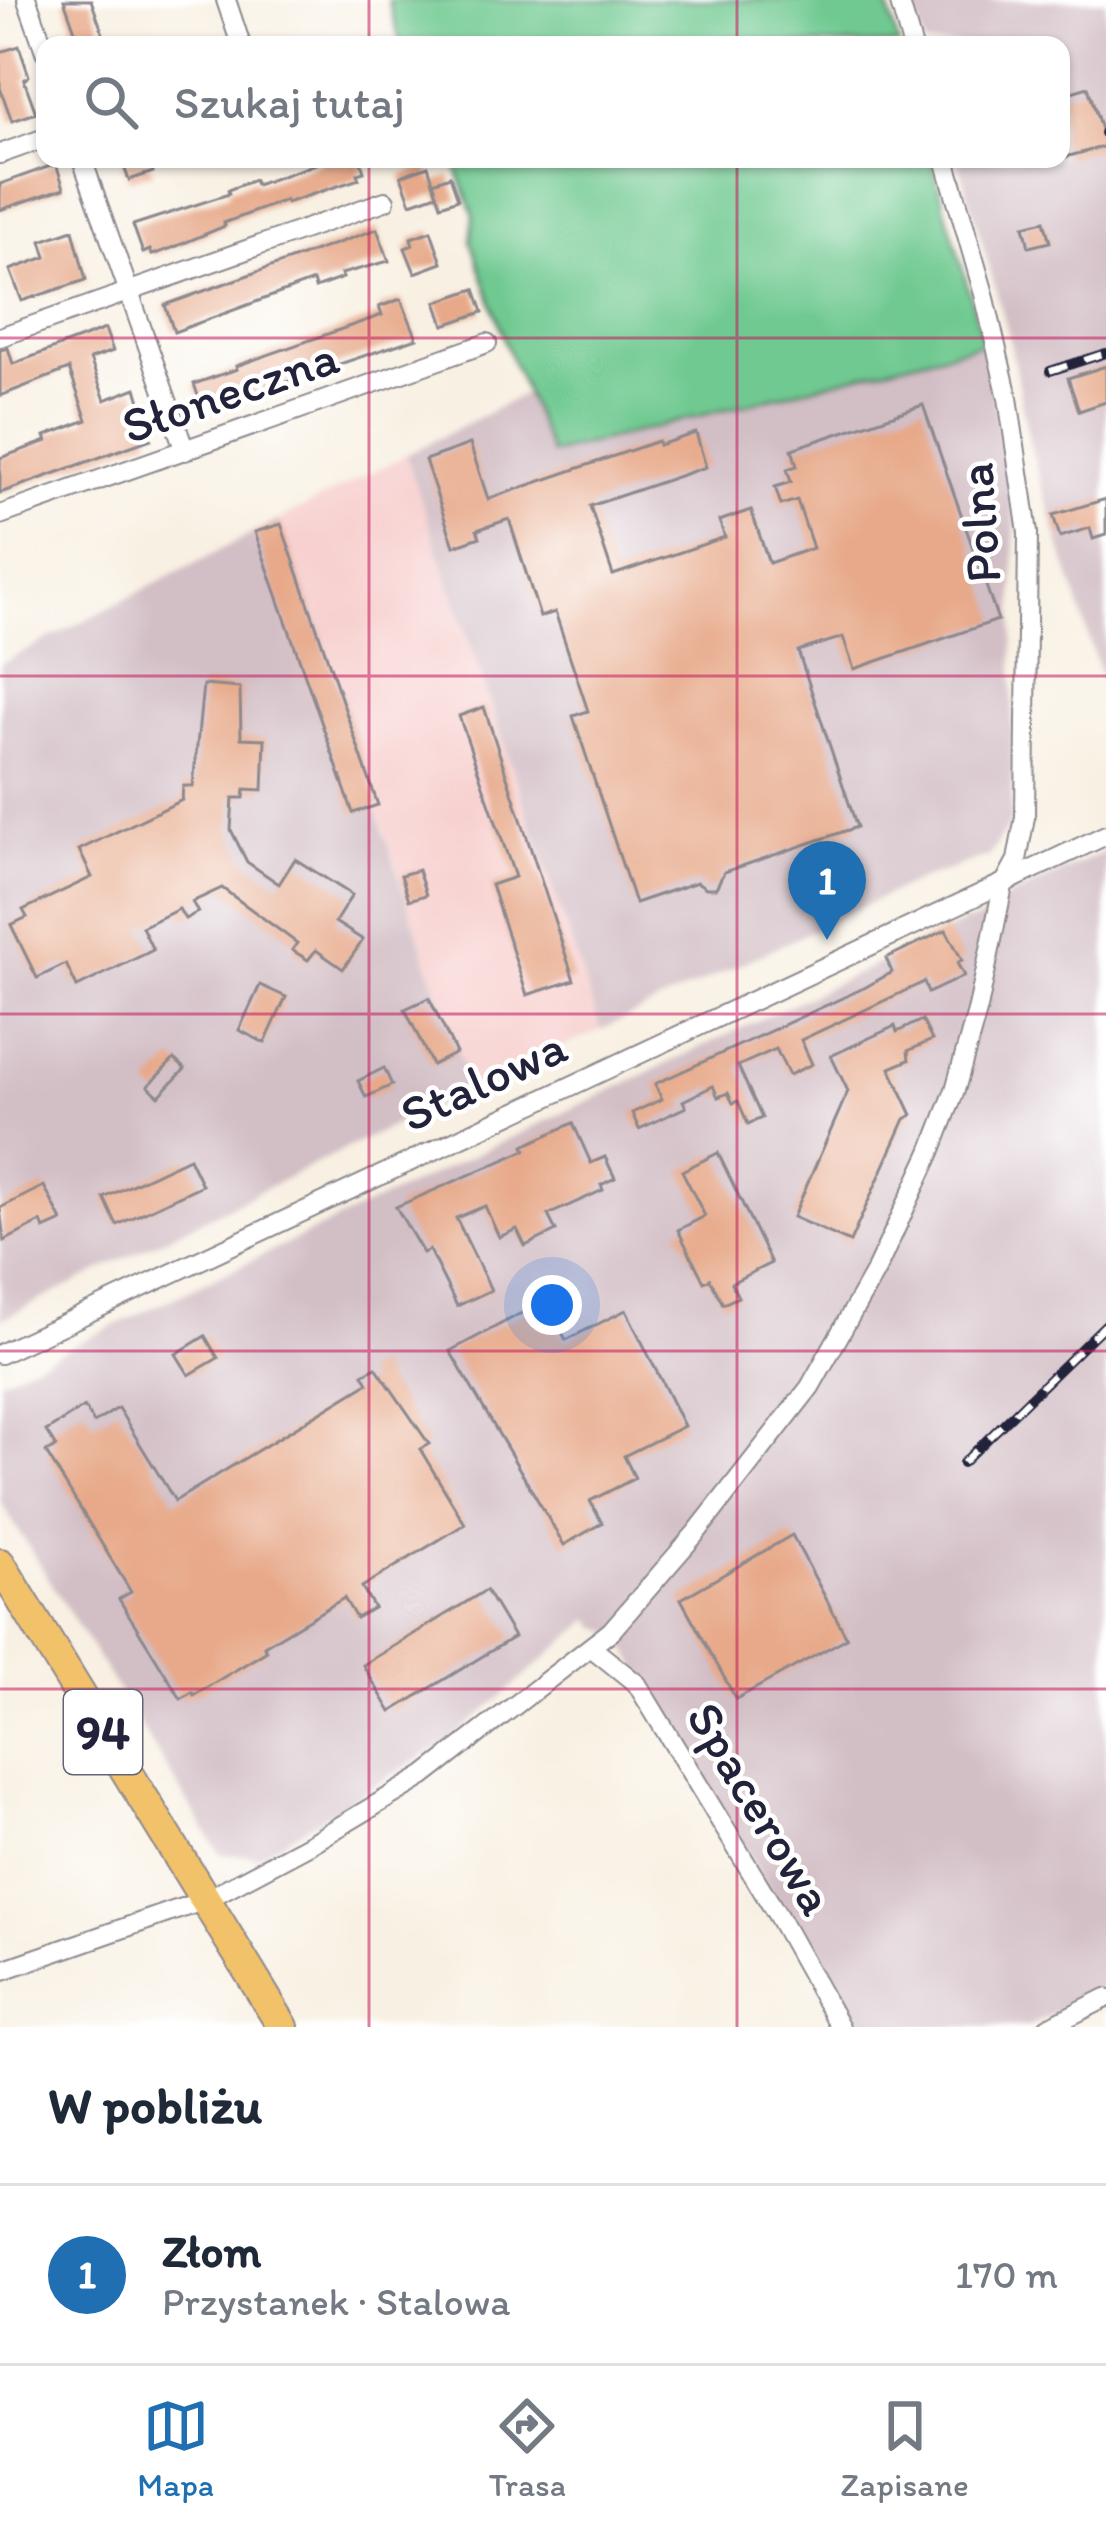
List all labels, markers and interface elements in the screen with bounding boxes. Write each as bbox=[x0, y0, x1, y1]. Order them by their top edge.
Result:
search box bbox=[36, 36, 1070, 168]
icon: search bbox=[78, 69, 144, 135]
text: Szukaj tutaj bbox=[174, 75, 405, 129]
street label: Słoneczna bbox=[114, 326, 346, 456]
street label: Polna bbox=[944, 461, 1014, 585]
pin: 1 bbox=[788, 841, 866, 940]
street label: Stalowa bbox=[390, 1015, 576, 1145]
your location bbox=[522, 1275, 582, 1335]
road number: 94 bbox=[64, 1690, 142, 1774]
street label: Spacerowa bbox=[674, 1691, 848, 1925]
text: W pobliżu bbox=[48, 2075, 262, 2136]
text: Złom bbox=[162, 2224, 261, 2278]
text: 1 bbox=[78, 2251, 96, 2298]
text: 170 m bbox=[955, 2251, 1058, 2298]
text: Przystanek · Stalowa bbox=[162, 2278, 510, 2325]
tab: Mapa bbox=[137, 2393, 214, 2504]
tab: Trasa bbox=[489, 2393, 566, 2504]
tab: Zapisane bbox=[841, 2393, 969, 2504]

